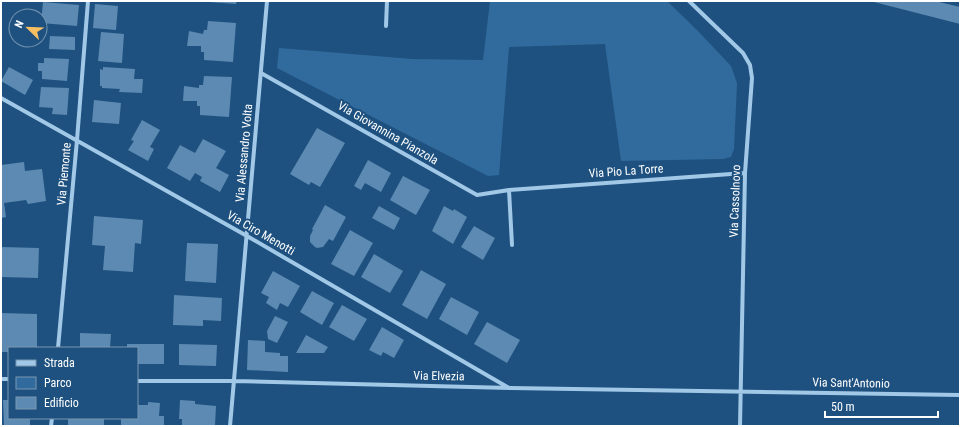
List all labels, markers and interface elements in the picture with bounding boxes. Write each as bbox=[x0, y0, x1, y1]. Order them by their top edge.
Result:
north arrow bbox=[8, 8, 48, 48]
text: N bbox=[12, 18, 27, 30]
street label: Via Giovannina Pianzola bbox=[335, 98, 441, 168]
street label: Via Alessandro Volta bbox=[233, 103, 255, 203]
street label: Via Piemonte bbox=[54, 142, 74, 206]
street label: Via Pio La Torre bbox=[588, 161, 664, 181]
street label: Via Cassolnovo bbox=[727, 164, 743, 238]
street label: Via Ciro Menotti bbox=[224, 208, 298, 258]
legend bbox=[8, 347, 138, 419]
text: Strada bbox=[44, 356, 75, 370]
street label: Via Elvezia bbox=[413, 369, 465, 383]
street label: Via Sant'Antonio bbox=[812, 375, 890, 391]
text: Parco bbox=[44, 376, 71, 390]
scale bar bbox=[825, 393, 938, 419]
text: Edificio bbox=[44, 396, 79, 410]
text: 50 m bbox=[831, 400, 855, 414]

